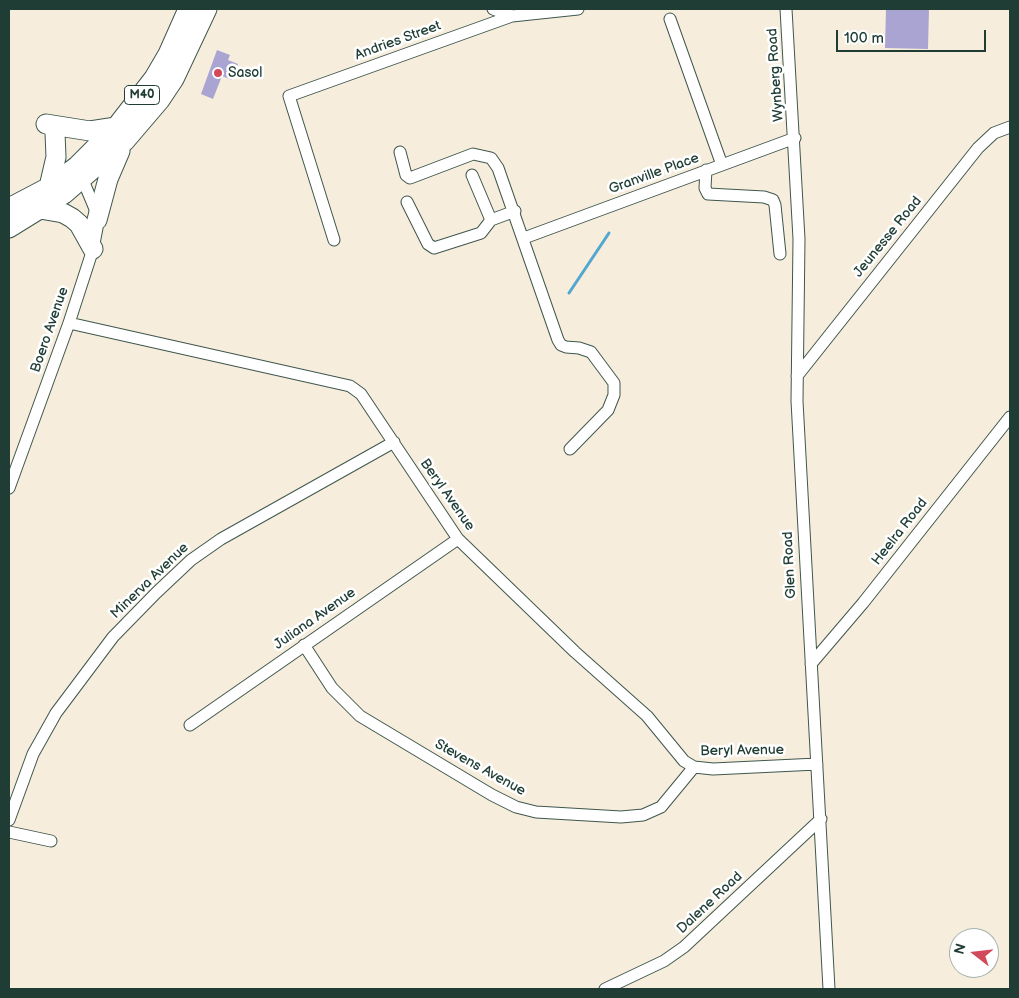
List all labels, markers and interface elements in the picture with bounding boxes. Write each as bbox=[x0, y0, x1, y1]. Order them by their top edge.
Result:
street label: Andries Street bbox=[353, 18, 443, 64]
scale bar bbox=[839, 20, 989, 52]
street label: Wynberg Road bbox=[764, 28, 788, 122]
text: 100 m bbox=[844, 29, 884, 48]
place label: Sasol bbox=[228, 65, 262, 81]
marker: Sasol bbox=[212, 67, 224, 79]
road number: M40 bbox=[124, 86, 160, 104]
street label: Granville Place bbox=[607, 150, 701, 198]
street label: Jeunesse Road bbox=[850, 193, 926, 281]
street label: Boero Avenue bbox=[28, 285, 72, 375]
street label: Beryl Avenue bbox=[416, 456, 478, 534]
street label: Heelra Road bbox=[869, 495, 931, 569]
street label: Glen Road bbox=[780, 531, 800, 599]
street label: Minerva Avenue bbox=[108, 540, 192, 622]
street label: Juliana Avenue bbox=[271, 585, 359, 653]
street label: Stevens Avenue bbox=[432, 736, 528, 800]
street label: Beryl Avenue bbox=[700, 742, 784, 760]
street label: Dalene Road bbox=[674, 869, 746, 937]
north arrow bbox=[949, 928, 999, 978]
text: N bbox=[950, 942, 970, 956]

